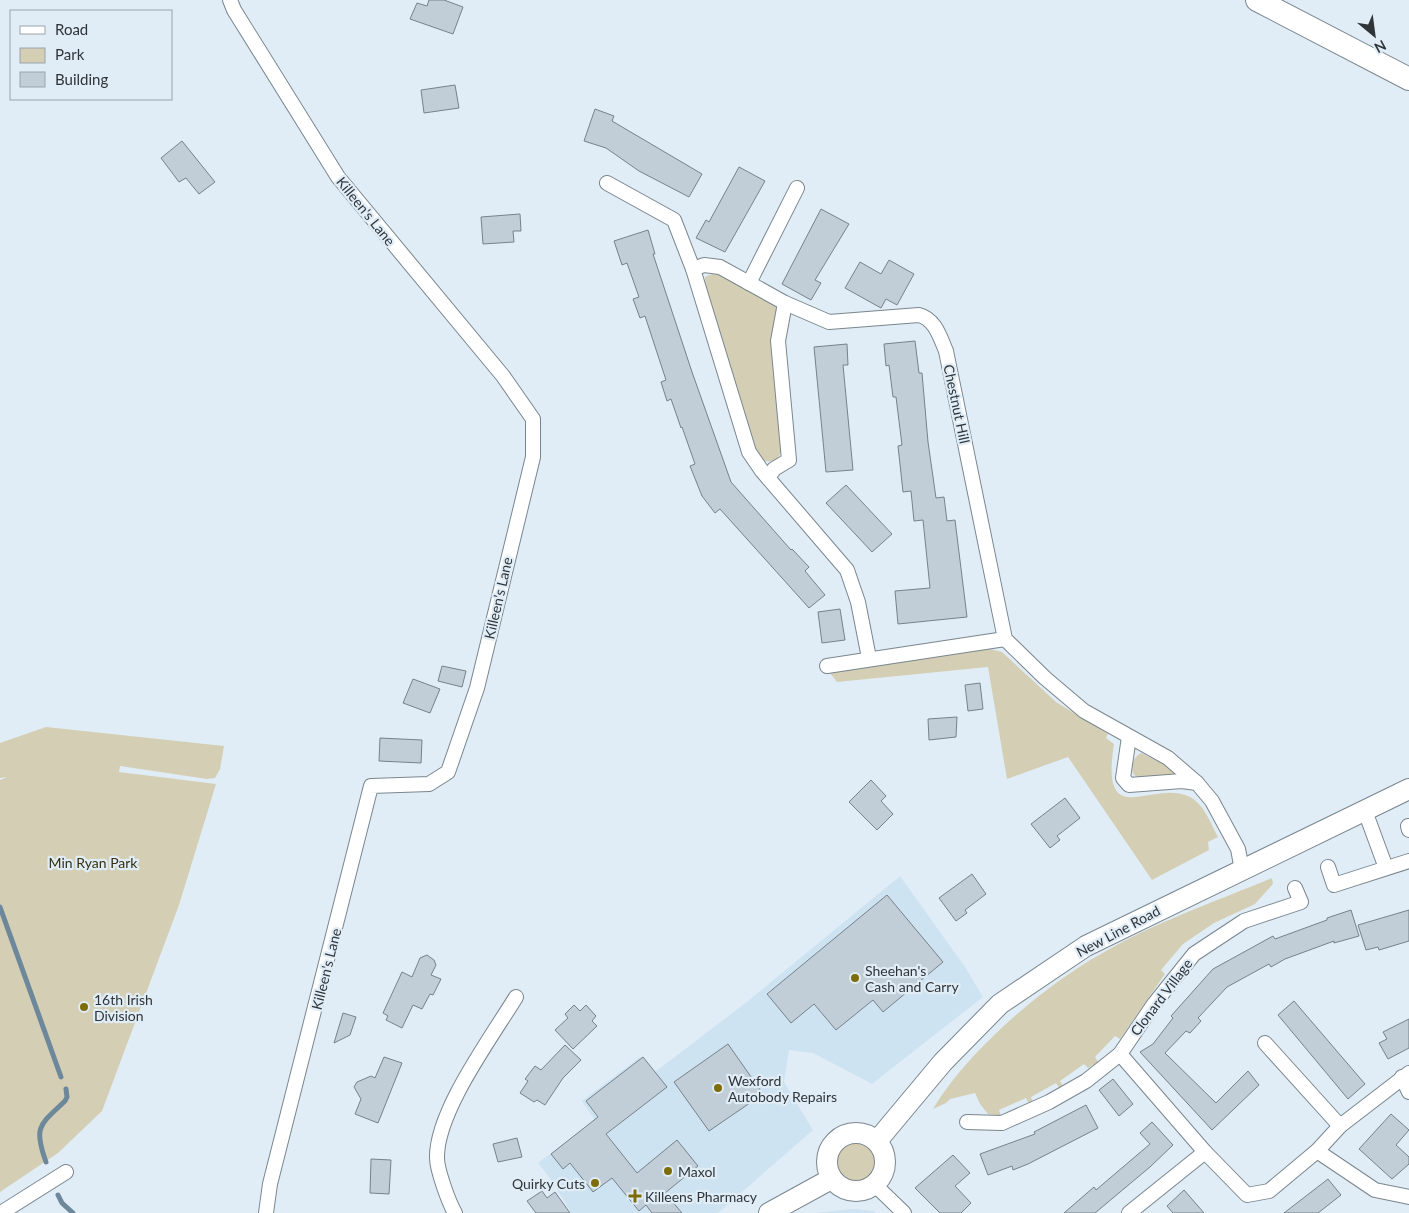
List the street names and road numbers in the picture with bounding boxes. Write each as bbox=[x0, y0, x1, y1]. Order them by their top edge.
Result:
street label: Killeen's Lane bbox=[333, 173, 399, 249]
street label: Chestnut Hill bbox=[940, 363, 974, 445]
street label: Killeen's Lane bbox=[480, 555, 516, 641]
street label: New Line Road bbox=[1073, 902, 1163, 960]
street label: Killeen's Lane bbox=[308, 926, 344, 1012]
street label: Clonard Village bbox=[1127, 955, 1195, 1039]

